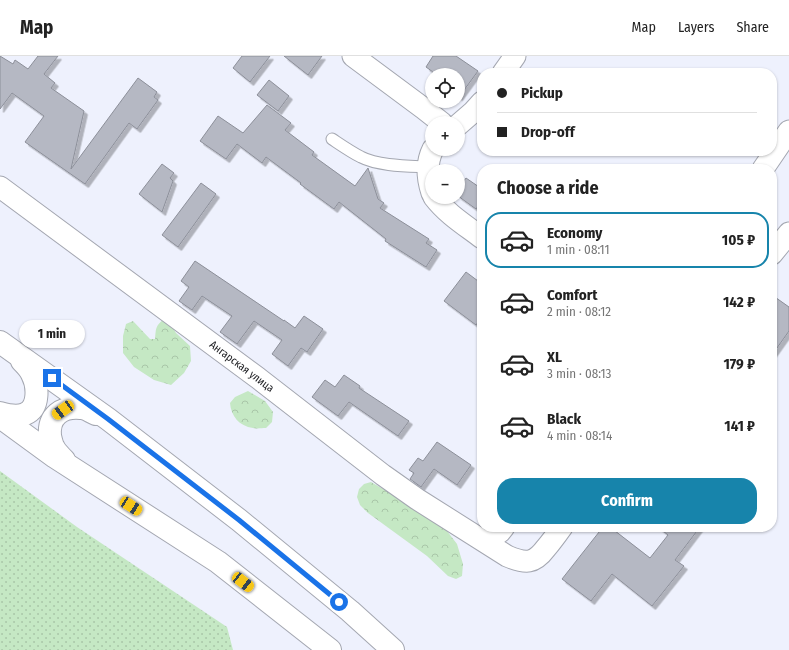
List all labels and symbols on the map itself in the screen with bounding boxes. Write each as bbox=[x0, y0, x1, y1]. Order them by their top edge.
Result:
callout: 1 min bbox=[19, 320, 85, 348]
street label: Ангарская улица bbox=[207, 338, 277, 395]
route end bbox=[43, 369, 61, 387]
car bbox=[50, 398, 76, 422]
car bbox=[118, 494, 144, 518]
car bbox=[230, 570, 256, 594]
route start bbox=[330, 593, 348, 611]

